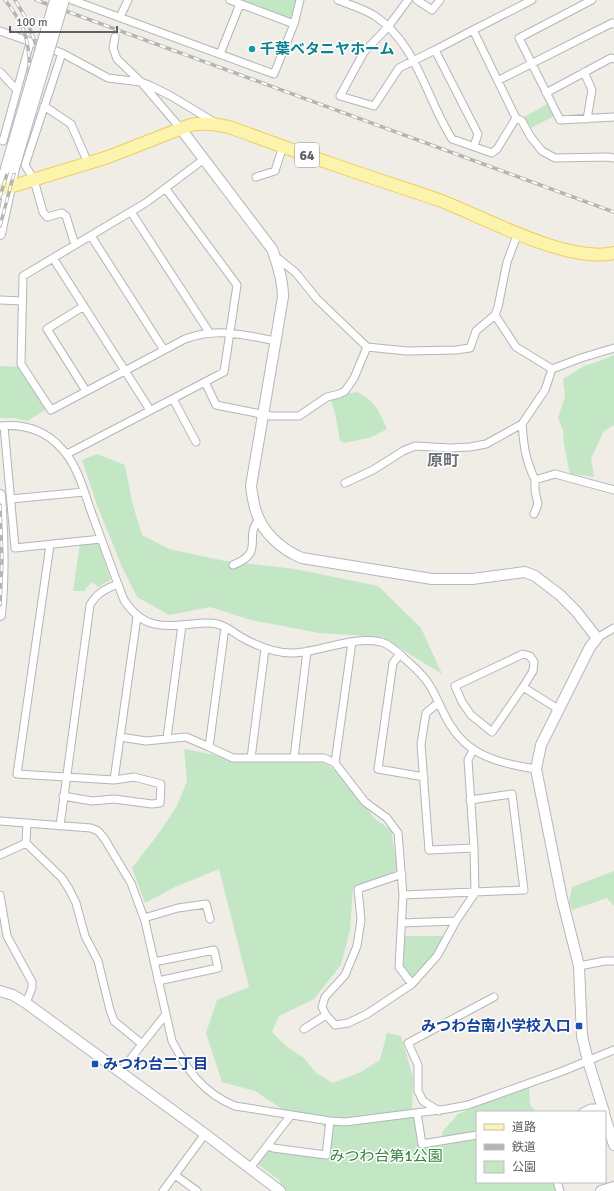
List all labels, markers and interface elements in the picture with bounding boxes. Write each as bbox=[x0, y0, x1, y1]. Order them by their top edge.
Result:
scale bar bbox=[10, 8, 117, 34]
text: 100 m bbox=[16, 15, 48, 30]
place label: 千葉ベタニヤホーム bbox=[260, 40, 395, 58]
marker: 千葉ベタニヤホーム bbox=[247, 44, 257, 54]
road number: 64 bbox=[295, 143, 319, 167]
district label: 原町 bbox=[427, 451, 459, 471]
place label: みつわ台南小学校入口 bbox=[421, 1017, 571, 1035]
marker: みつわ台南小学校入口 bbox=[574, 1021, 584, 1031]
place label: みつわ台二丁目 bbox=[103, 1055, 208, 1073]
marker: みつわ台二丁目 bbox=[90, 1059, 100, 1069]
legend bbox=[476, 1111, 606, 1183]
text: 道路 bbox=[512, 1120, 536, 1135]
text: 鉄道 bbox=[512, 1140, 536, 1155]
park label: みつわ台第1公園 bbox=[329, 1147, 443, 1165]
text: 公園 bbox=[512, 1160, 536, 1175]

